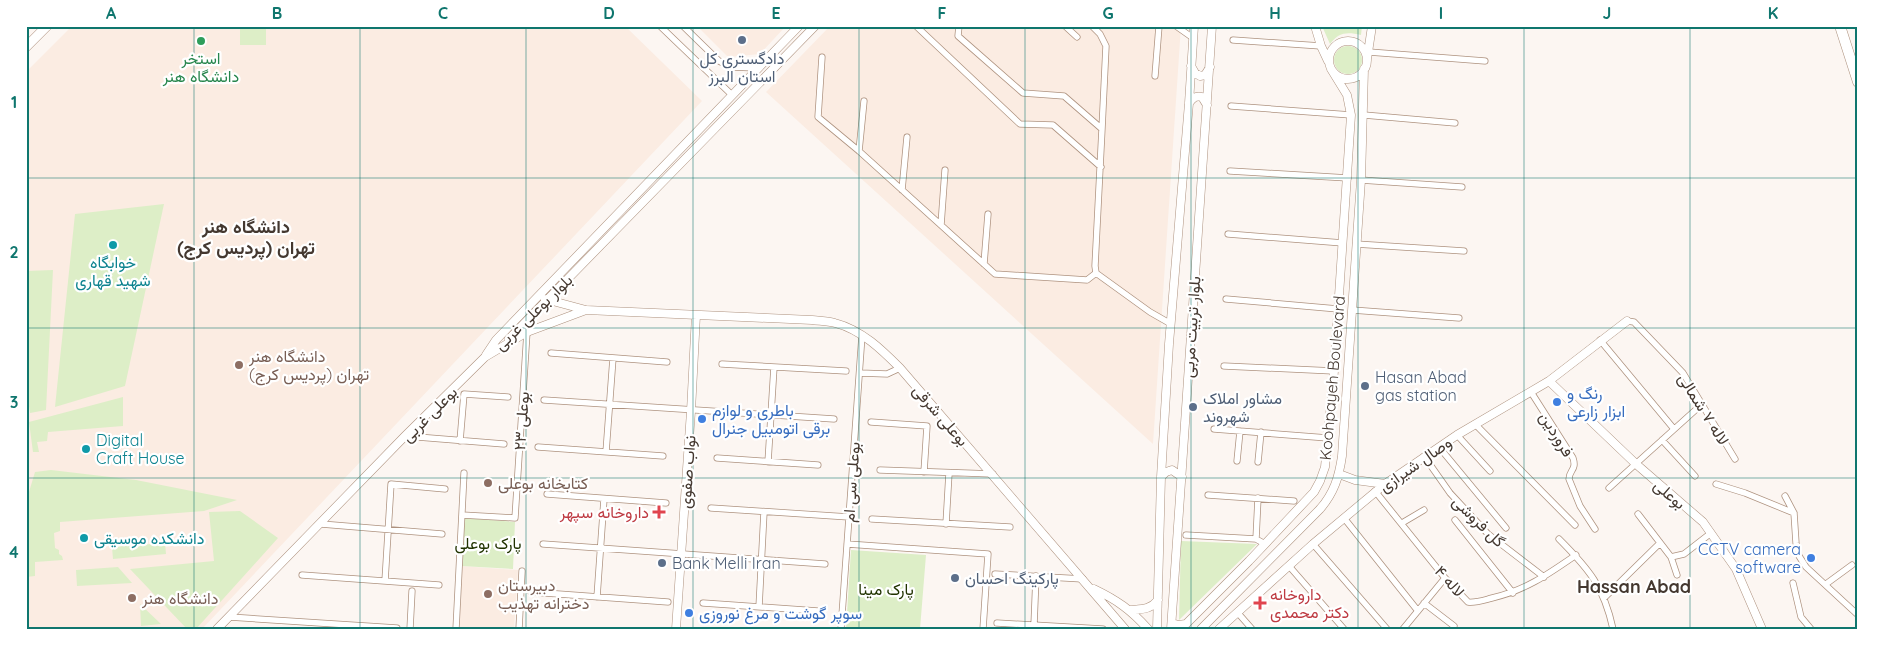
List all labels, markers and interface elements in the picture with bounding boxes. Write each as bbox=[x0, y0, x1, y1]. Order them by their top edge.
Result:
text: A bbox=[106, 3, 117, 23]
text: B bbox=[272, 3, 282, 23]
text: C bbox=[438, 3, 448, 23]
text: D bbox=[603, 3, 615, 23]
text: E bbox=[771, 3, 781, 23]
text: F bbox=[938, 3, 947, 23]
text: G bbox=[1102, 3, 1114, 23]
text: H bbox=[1269, 3, 1281, 23]
text: I bbox=[1439, 3, 1443, 23]
text: J bbox=[1603, 3, 1611, 23]
text: K bbox=[1768, 3, 1778, 23]
marker: دادگستری کل استان البرز bbox=[736, 34, 748, 46]
marker: استخر دانشگاه هنر bbox=[195, 35, 207, 47]
place label: استخر دانشگاه هنر bbox=[162, 48, 239, 87]
place label: دادگستری کل استان البرز bbox=[700, 48, 784, 87]
text: 1 bbox=[11, 92, 17, 112]
district label: دانشگاه هنر تهران (پردیس کرج) bbox=[177, 215, 315, 260]
marker: خوابگاه شهید قهاری bbox=[107, 239, 119, 251]
text: 2 bbox=[9, 242, 19, 262]
place label: خوابگاه شهید قهاری bbox=[75, 252, 151, 291]
street label: بلوار بوعلی غربی bbox=[490, 270, 577, 355]
street label: بلوار تربیت مربی bbox=[1177, 276, 1206, 379]
street label: Koohpayeh Boulevard bbox=[1315, 295, 1349, 461]
place label: دانشگاه هنر تهران (پردیس کرج) bbox=[248, 346, 369, 386]
marker: دانشگاه هنر تهران (پردیس کرج) bbox=[233, 359, 245, 371]
place label: Hasan Abad gas station bbox=[1375, 367, 1467, 405]
street label: لاله ۷ شمالی bbox=[1673, 369, 1734, 449]
street label: بوعلی شرقی bbox=[908, 380, 973, 451]
marker: Hasan Abad gas station bbox=[1359, 380, 1371, 392]
street label: بوعلی غربی bbox=[397, 382, 462, 447]
place label: رنگ و ابزار زارعی bbox=[1567, 383, 1625, 422]
place label: مشاور املاک شهروند bbox=[1203, 388, 1282, 427]
street label: بوعلی ۲۳ bbox=[509, 391, 534, 451]
text: 3 bbox=[10, 392, 18, 412]
marker: رنگ و ابزار زارعی bbox=[1551, 396, 1563, 408]
place label: باطری و لوازم برقی اتومبیل جنرال bbox=[712, 400, 830, 439]
marker: مشاور املاک شهروند bbox=[1187, 401, 1199, 413]
street label: فروردین bbox=[1535, 408, 1579, 461]
marker: باطری و لوازم برقی اتومبیل جنرال bbox=[696, 413, 708, 425]
place label: Digital Craft House bbox=[96, 430, 185, 468]
street label: وصال شیرازی bbox=[1375, 432, 1456, 497]
street label: نواب صفوی bbox=[674, 435, 701, 509]
street label: بوعلی سی ام bbox=[838, 441, 865, 523]
marker: Digital Craft House bbox=[80, 443, 92, 455]
place label: کتابخانه بوعلی bbox=[498, 473, 588, 494]
street label: بوعلی bbox=[1649, 475, 1690, 514]
marker: کتابخانه بوعلی bbox=[482, 477, 494, 489]
street label: گل فروشی bbox=[1448, 491, 1510, 552]
place label: داروخانه سپهر bbox=[559, 502, 649, 524]
marker: داروخانه سپهر bbox=[653, 506, 665, 518]
place label: دانشکده موسیقی bbox=[94, 528, 204, 549]
marker: دانشکده موسیقی bbox=[78, 532, 90, 544]
park label: پارک بوعلی bbox=[454, 533, 522, 555]
place label: CCTV camera software bbox=[1698, 539, 1801, 577]
text: 4 bbox=[9, 542, 19, 562]
marker: CCTV camera software bbox=[1805, 552, 1817, 564]
place label: Bank Melli Iran bbox=[672, 553, 781, 573]
marker: Bank Melli Iran bbox=[656, 557, 668, 569]
street label: لاله ۴ bbox=[1431, 561, 1469, 601]
place label: پارکینگ احسان bbox=[965, 568, 1059, 590]
marker: پارکینگ احسان bbox=[949, 572, 961, 584]
place label: دبیرستان دخترانه تهذیب bbox=[498, 575, 589, 614]
district label: Hassan Abad bbox=[1577, 575, 1691, 598]
park label: پارک مینا bbox=[858, 579, 914, 601]
place label: داروخانه دکتر محمدی bbox=[1270, 584, 1349, 623]
place label: دانشگاه هنر bbox=[141, 588, 218, 609]
marker: دبیرستان دخترانه تهذیب bbox=[482, 588, 494, 600]
marker: دانشگاه هنر bbox=[126, 592, 138, 604]
marker: داروخانه دکتر محمدی bbox=[1254, 597, 1266, 609]
place label: سوپر گوشت و مرغ نوروزی bbox=[699, 603, 862, 625]
marker: سوپر گوشت و مرغ نوروزی bbox=[683, 607, 695, 619]

